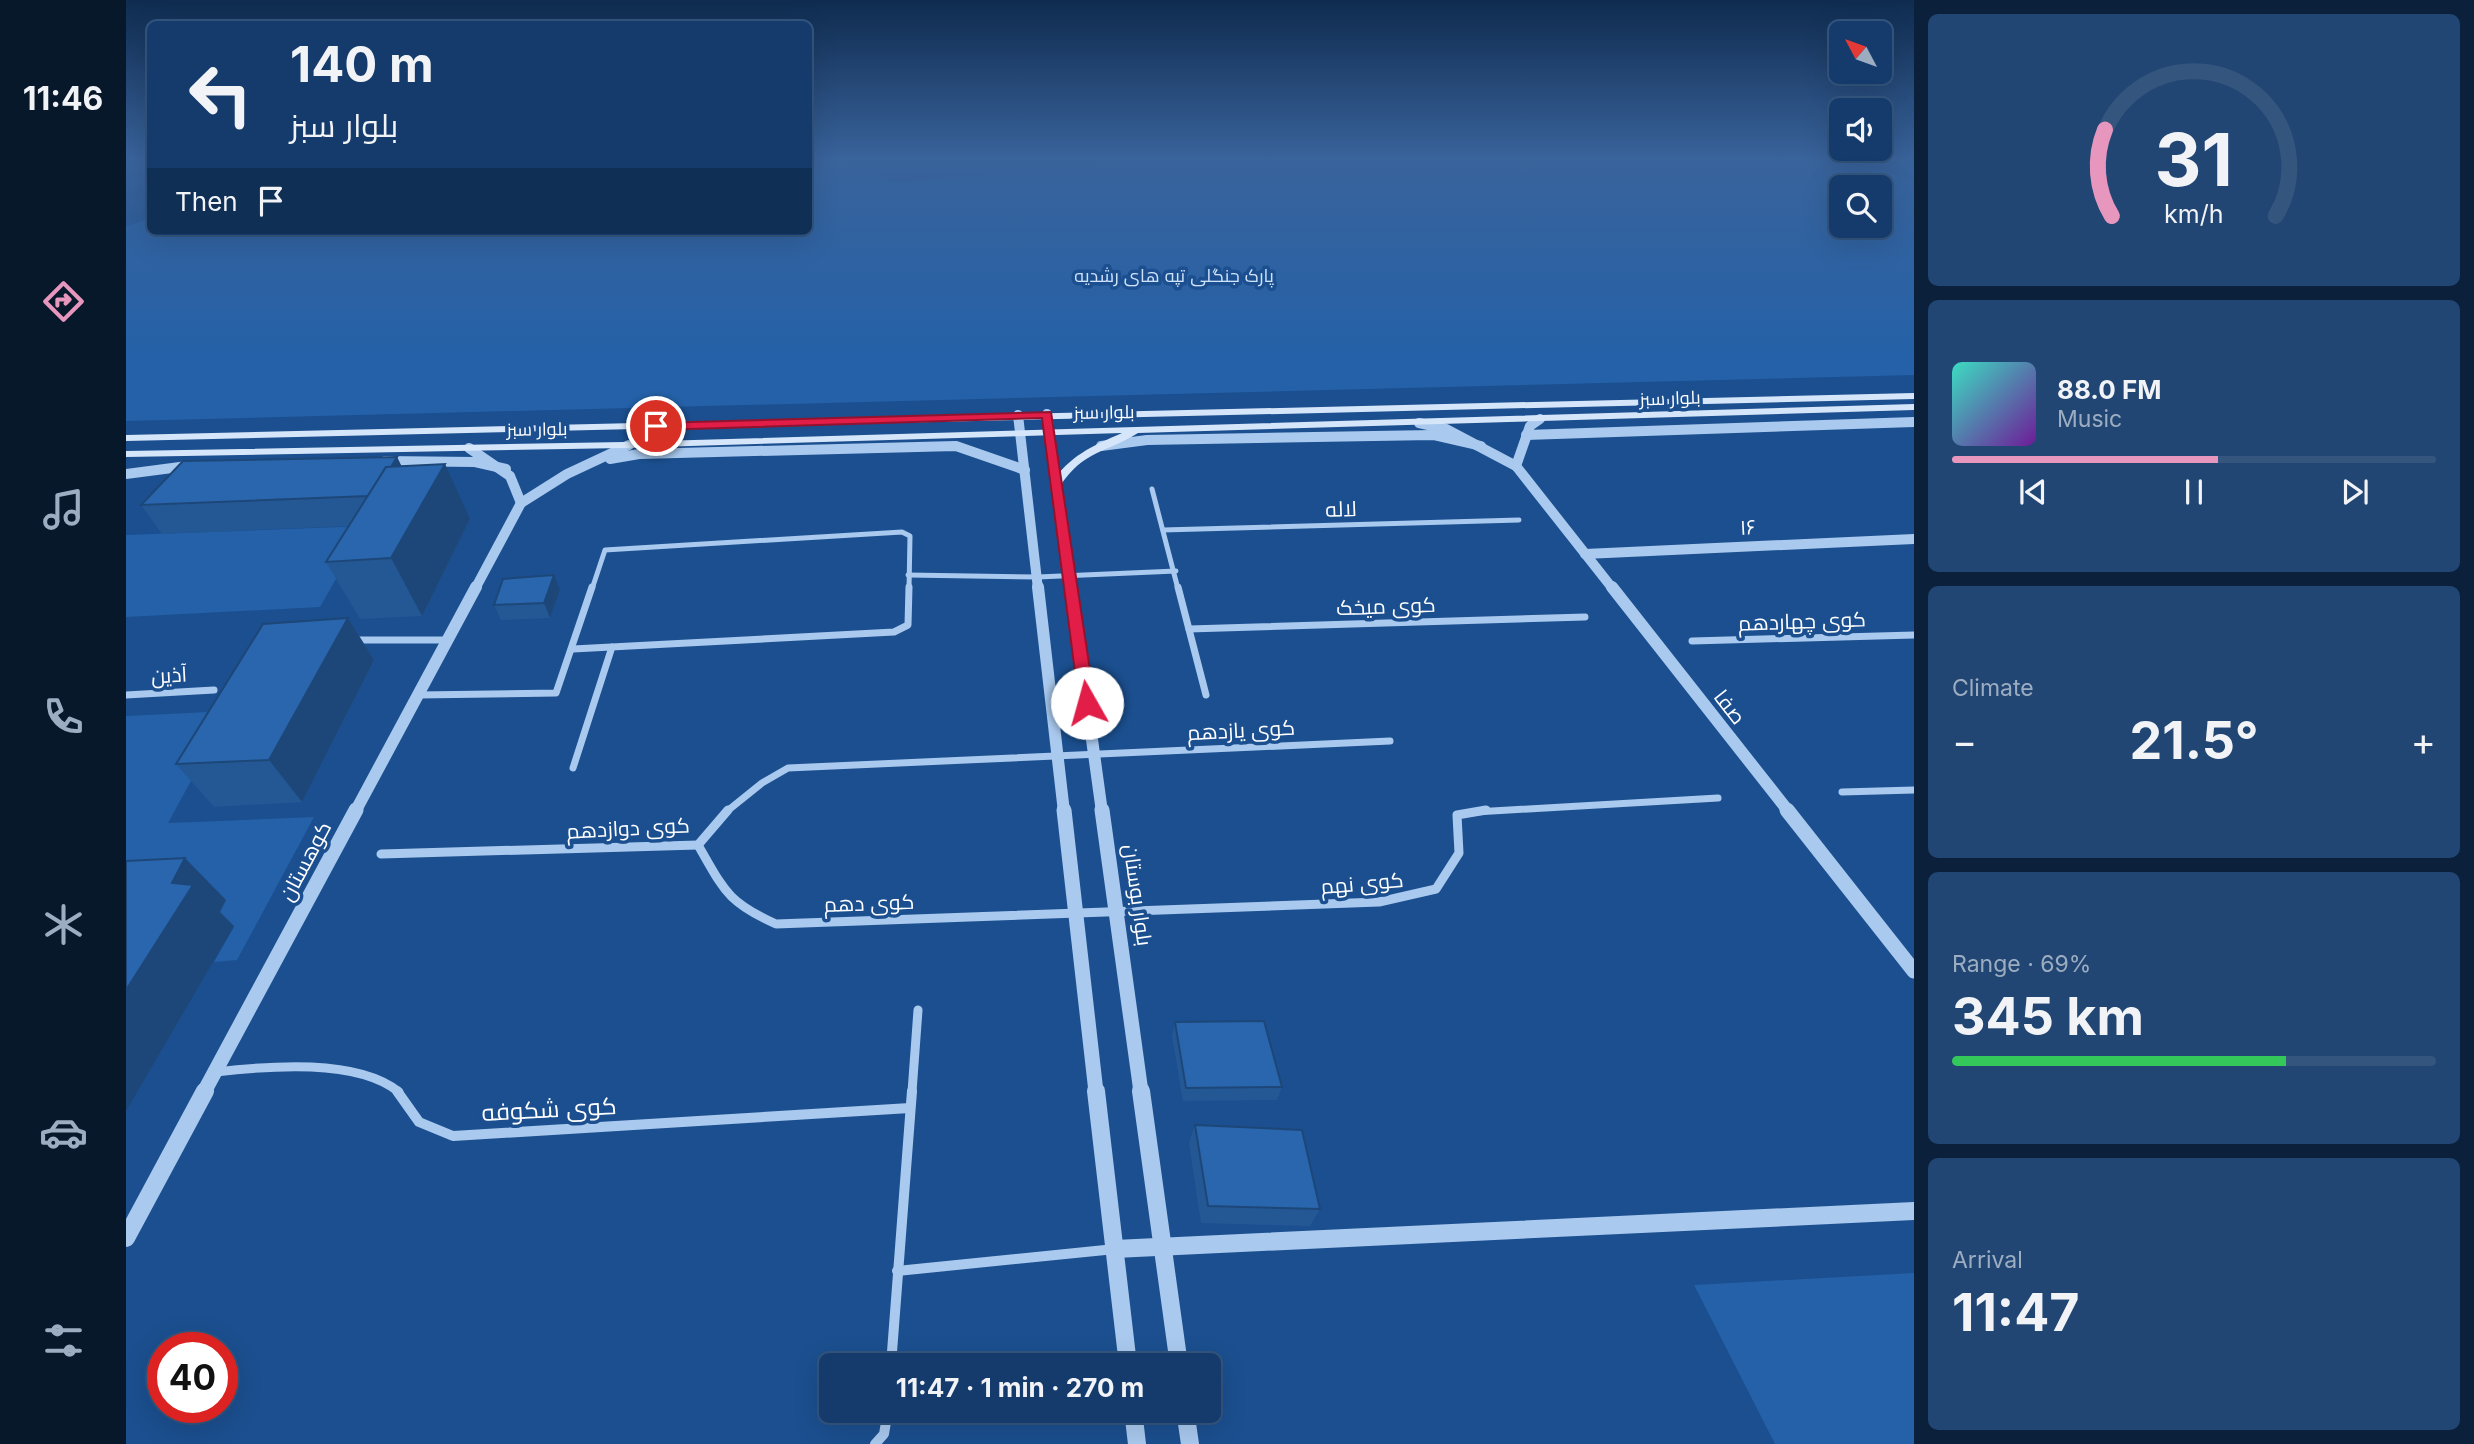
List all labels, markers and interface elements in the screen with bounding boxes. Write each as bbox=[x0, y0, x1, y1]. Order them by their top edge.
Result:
north arrow bbox=[1829, 21, 1892, 84]
map controls bbox=[1829, 21, 1892, 238]
text: 140 m bbox=[290, 35, 434, 94]
icon: left bbox=[175, 49, 266, 140]
text: 11:46 bbox=[23, 79, 103, 118]
button: sound bbox=[1829, 98, 1892, 161]
text: بلوار سبز bbox=[290, 106, 398, 145]
text: 31 bbox=[2155, 115, 2233, 204]
button: search bbox=[1829, 175, 1892, 238]
icon: arrive bbox=[252, 182, 290, 220]
text: Then bbox=[175, 186, 238, 217]
text: km/h bbox=[2164, 199, 2224, 229]
park label: پارک جنگلی تپه های رشدیه bbox=[1074, 265, 1274, 288]
icon: directions bbox=[39, 277, 88, 326]
text: 88.0 FM bbox=[2057, 374, 2161, 405]
street label: بلوار سبز bbox=[1638, 386, 1701, 411]
pin bbox=[626, 396, 686, 456]
street label: بلوار سبز bbox=[1072, 401, 1135, 424]
text: Music bbox=[2057, 405, 2122, 433]
icon: arrive bbox=[637, 407, 675, 445]
street label: بلوار سبز bbox=[505, 418, 568, 441]
icon: previous bbox=[2014, 473, 2052, 511]
icon: pause bbox=[2175, 473, 2213, 511]
icon: next bbox=[2336, 473, 2374, 511]
icon: music bbox=[39, 485, 88, 534]
street label: لاله bbox=[1325, 496, 1357, 522]
street label: ۱۶ bbox=[1739, 514, 1757, 540]
street label: کوی میخک bbox=[1336, 592, 1436, 621]
street label: کوی چهاردهم bbox=[1738, 606, 1866, 638]
street label: آذین bbox=[150, 662, 188, 689]
position arrow bbox=[1050, 666, 1124, 740]
text: Climate bbox=[1952, 674, 2034, 702]
street label: صفا bbox=[1709, 685, 1751, 729]
icon: phone bbox=[39, 692, 88, 741]
text: 21.5° bbox=[2129, 709, 2259, 772]
street label: کوی یازدهم bbox=[1186, 715, 1296, 747]
text: − bbox=[1952, 718, 1977, 764]
text: + bbox=[2411, 718, 2436, 764]
street label: کوی دوازدهم bbox=[566, 812, 690, 846]
street label: کوهستان bbox=[274, 817, 337, 905]
street label: بلوار بوستان bbox=[1117, 842, 1158, 948]
street label: کوی نهم bbox=[1319, 867, 1405, 901]
street label: کوی دهم bbox=[823, 889, 915, 919]
icon: climate bbox=[39, 900, 88, 949]
text: Range · 69% bbox=[1952, 950, 2091, 978]
text: 345 km bbox=[1952, 985, 2144, 1048]
street label: کوی شکوفه bbox=[481, 1091, 617, 1127]
icon: car bbox=[39, 1108, 88, 1157]
text: Arrival bbox=[1952, 1246, 2023, 1274]
text: 11:47 bbox=[1952, 1281, 2080, 1344]
icon: filters bbox=[39, 1316, 88, 1365]
speed limit sign: 40 bbox=[147, 1332, 238, 1423]
text: 11:47 · 1 min · 270 m bbox=[896, 1372, 1144, 1403]

